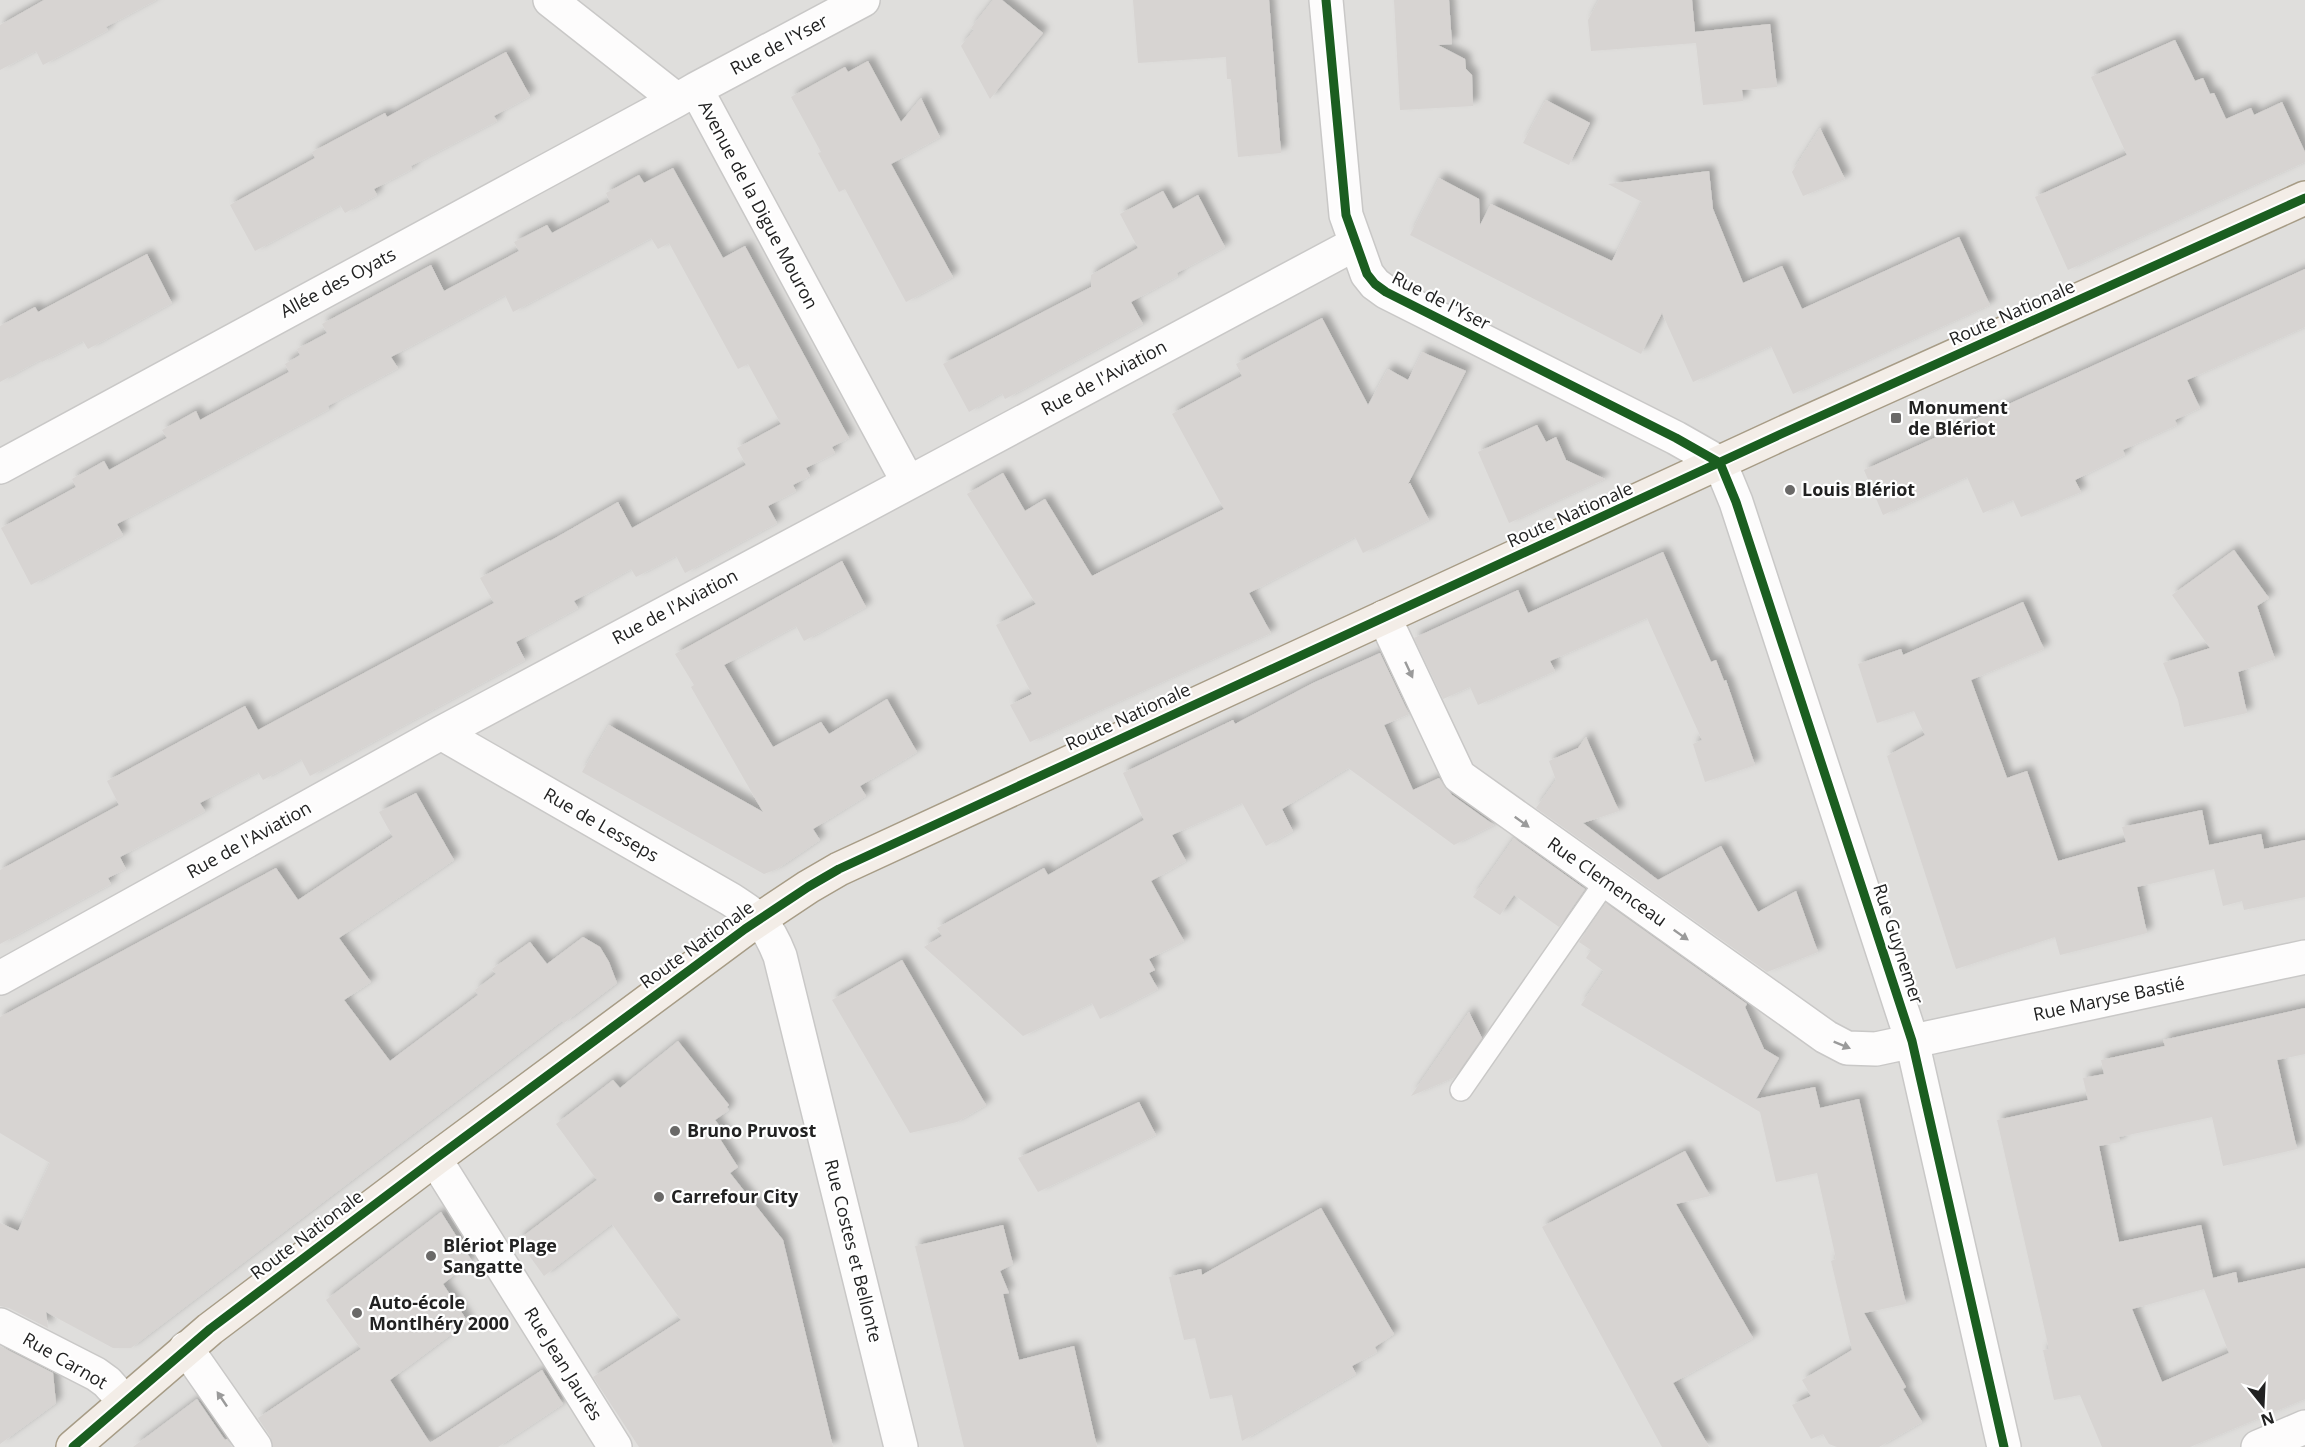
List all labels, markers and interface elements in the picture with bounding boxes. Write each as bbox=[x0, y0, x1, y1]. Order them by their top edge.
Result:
street label: Rue de l'Yser bbox=[726, 8, 832, 80]
street label: Avenue de la Digue Mouron bbox=[694, 96, 824, 313]
street label: Allée des Oyats bbox=[275, 242, 400, 323]
street label: Rue de l'Yser bbox=[1388, 265, 1495, 335]
street label: Route Nationale bbox=[1945, 274, 2078, 351]
street label: Rue de l'Aviation bbox=[1037, 334, 1171, 420]
place label: Monument de Blériot bbox=[1908, 395, 2008, 440]
marker: Monument de Blériot bbox=[1889, 411, 1903, 425]
street label: Route Nationale bbox=[1503, 476, 1636, 553]
place label: Louis Blériot bbox=[1802, 477, 1915, 501]
marker: Louis Blériot bbox=[1783, 483, 1797, 497]
street label: Rue de l'Aviation bbox=[608, 563, 742, 649]
one-way arrow bbox=[1405, 662, 1414, 679]
street label: Route Nationale bbox=[1061, 677, 1194, 756]
street label: Rue de Lesseps bbox=[540, 781, 663, 867]
street label: Rue de l'Aviation bbox=[182, 795, 315, 883]
one-way arrow bbox=[1515, 815, 1530, 827]
street label: Rue Clemenceau bbox=[1543, 831, 1672, 931]
street label: Rue Guynemer bbox=[1868, 880, 1930, 1008]
street label: Route Nationale bbox=[635, 895, 758, 994]
one-way arrow bbox=[1673, 928, 1689, 940]
street label: Rue Maryse Bastié bbox=[2031, 970, 2187, 1026]
one-way arrow bbox=[1833, 1040, 1851, 1050]
place label: Bruno Pruvost bbox=[687, 1118, 816, 1142]
marker: Bruno Pruvost bbox=[668, 1124, 682, 1138]
street label: Rue Costes et Bellonte bbox=[820, 1157, 888, 1345]
street label: Route Nationale bbox=[245, 1184, 368, 1284]
place label: Carrefour City bbox=[671, 1184, 799, 1208]
marker: Carrefour City bbox=[652, 1190, 666, 1204]
place label: Blériot Plage Sangatte bbox=[443, 1233, 557, 1278]
marker: Blériot Plage Sangatte bbox=[424, 1249, 438, 1263]
place label: Auto-école Montlhéry 2000 bbox=[369, 1290, 509, 1335]
street label: Rue Jean Jaurès bbox=[519, 1302, 608, 1425]
marker: Auto-école Montlhéry 2000 bbox=[350, 1306, 364, 1320]
street label: Rue Carnot bbox=[19, 1326, 112, 1394]
north arrow bbox=[2233, 1375, 2293, 1435]
one-way arrow bbox=[216, 1391, 228, 1407]
text: N bbox=[2258, 1407, 2277, 1432]

